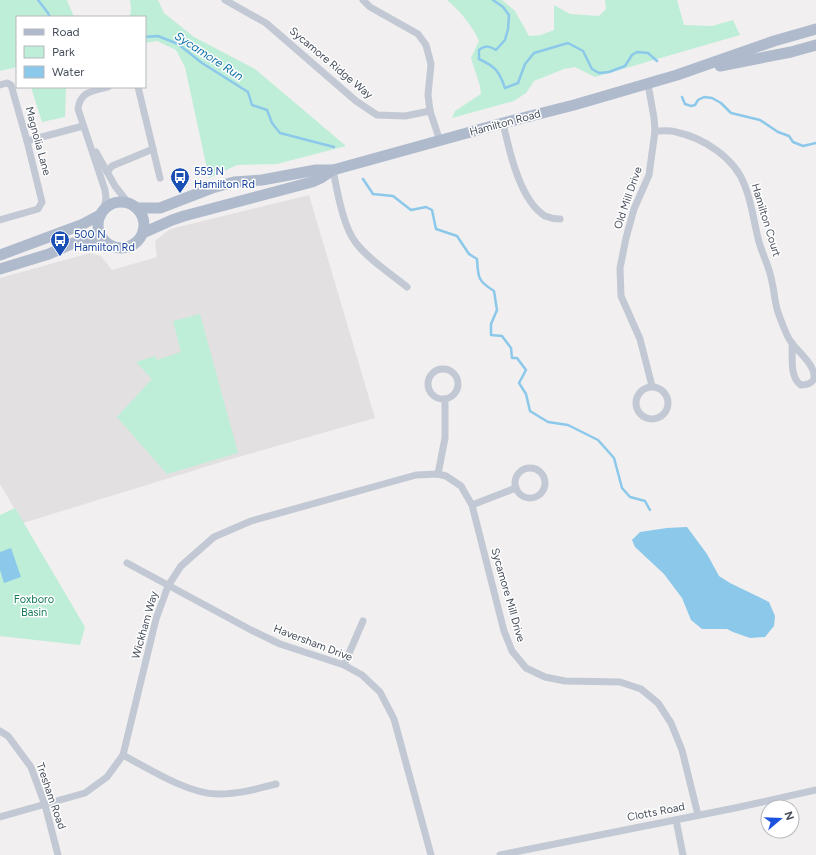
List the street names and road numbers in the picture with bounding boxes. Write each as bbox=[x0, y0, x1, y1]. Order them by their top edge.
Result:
street label: Sycamore Ridge Way bbox=[287, 24, 375, 102]
street label: Magnolia Lane bbox=[23, 105, 53, 177]
street label: Hamilton Road bbox=[468, 107, 542, 139]
street label: Old Mill Drive bbox=[611, 165, 645, 231]
street label: Hamilton Court bbox=[749, 182, 783, 258]
street label: Sycamore Mill Drive bbox=[488, 547, 528, 643]
street label: Wickham Way bbox=[129, 590, 161, 660]
street label: Haversham Drive bbox=[272, 622, 354, 664]
street label: Tresham Road bbox=[34, 761, 68, 831]
street label: Clotts Road bbox=[626, 800, 686, 824]

